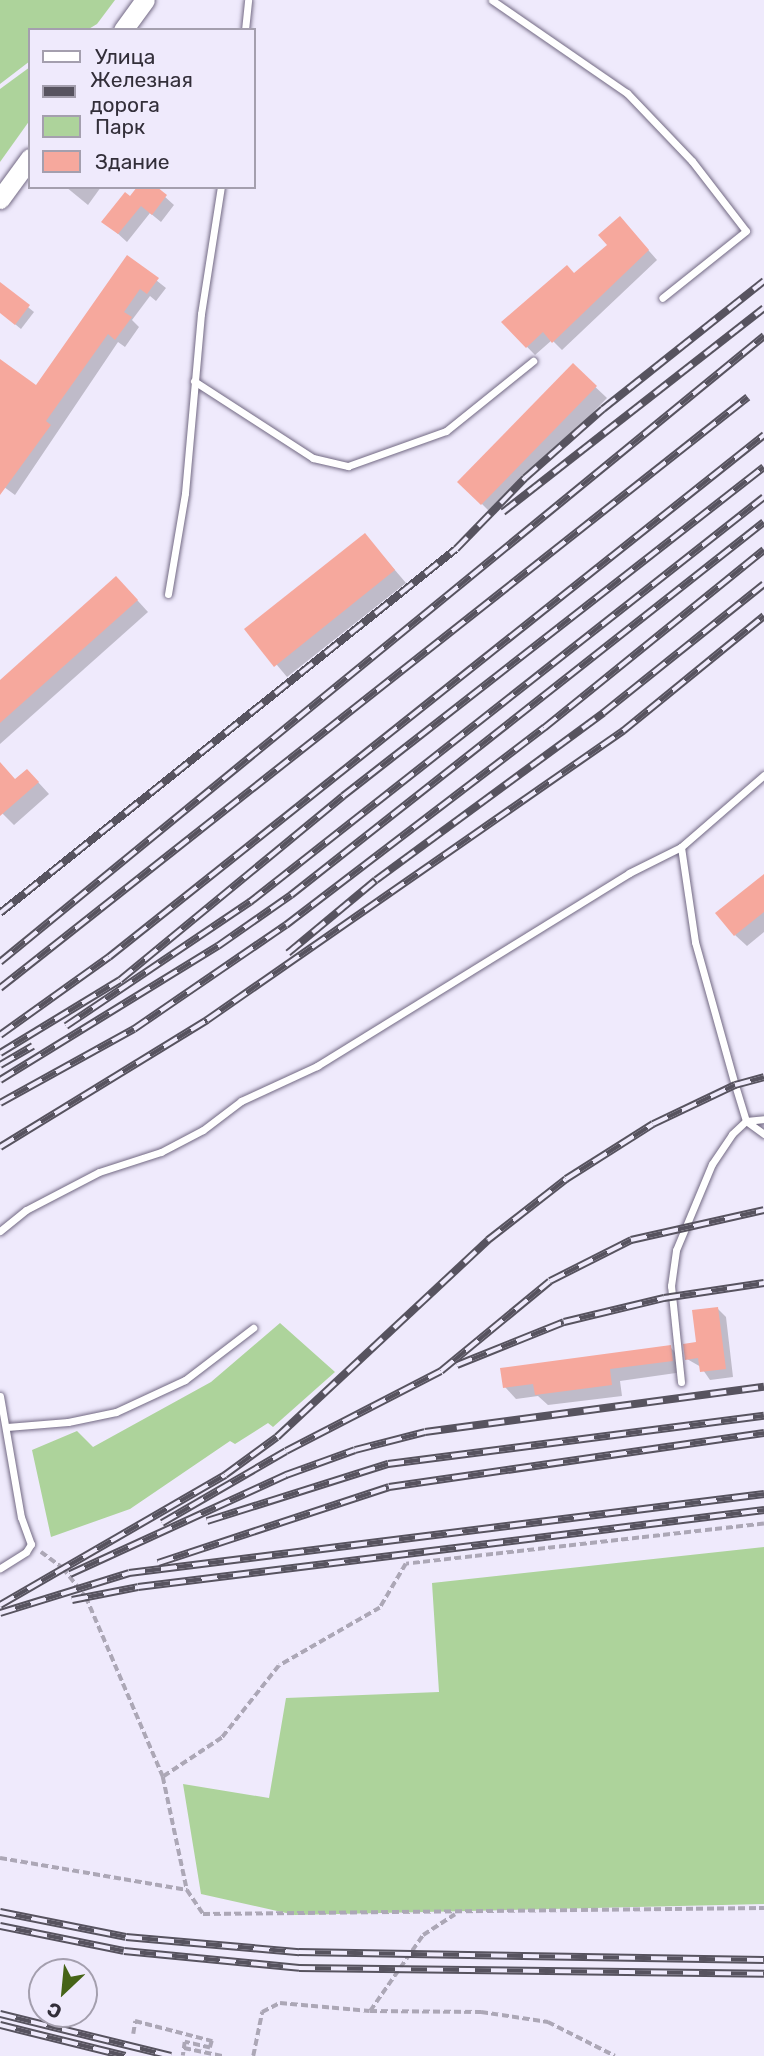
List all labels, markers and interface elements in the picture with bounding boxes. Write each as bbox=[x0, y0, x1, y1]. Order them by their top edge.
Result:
legend bbox=[28, 28, 256, 189]
text: Улица bbox=[95, 44, 155, 69]
text: Железная дорога bbox=[90, 67, 193, 117]
text: Парк bbox=[95, 114, 145, 139]
text: Здание bbox=[95, 149, 170, 174]
north arrow bbox=[28, 1958, 98, 2028]
text: С bbox=[43, 1997, 65, 2024]

